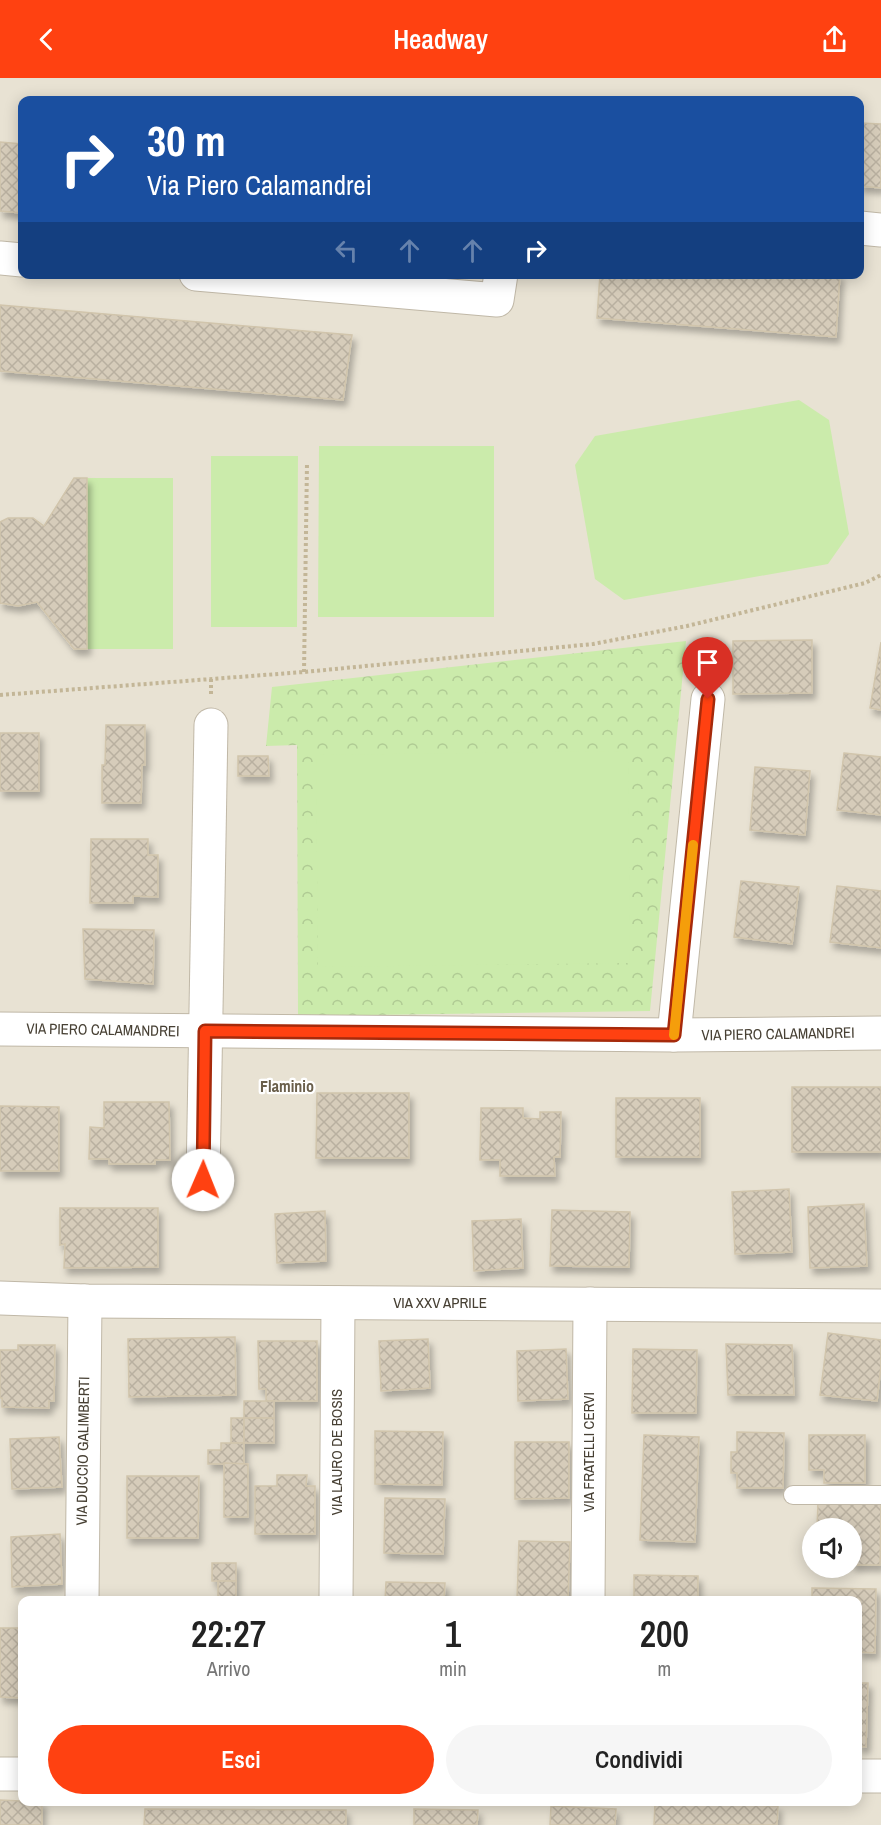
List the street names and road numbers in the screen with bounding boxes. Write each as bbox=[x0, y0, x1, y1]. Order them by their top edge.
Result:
street label: VIA PIERO CALAMANDREI bbox=[26, 1018, 180, 1041]
street label: VIA PIERO CALAMANDREI bbox=[701, 1022, 855, 1045]
street label: VIA XXV APRILE bbox=[393, 1292, 487, 1313]
street label: VIA DUCCIO GALIMBERTI bbox=[71, 1376, 94, 1526]
street label: VIA LAURO DE BOSIS bbox=[326, 1389, 347, 1515]
street label: VIA FRATELLI CERVI bbox=[578, 1392, 599, 1512]

